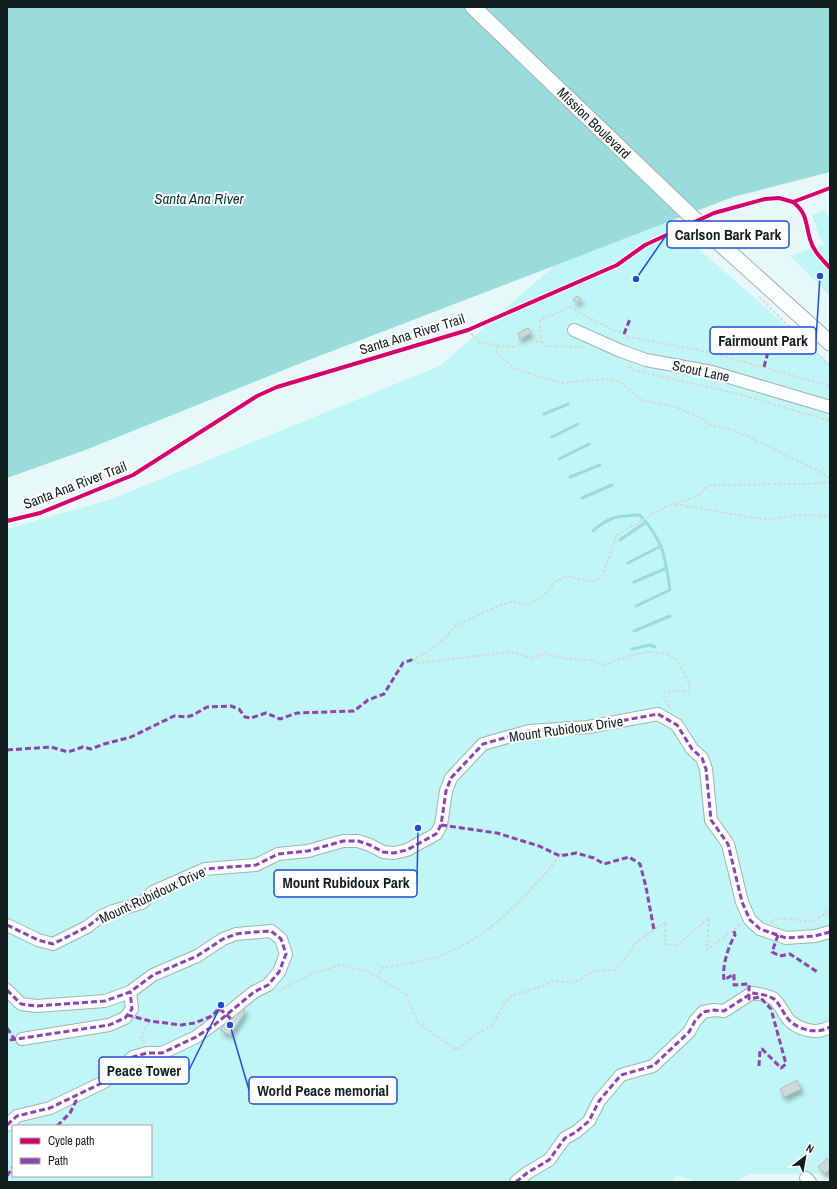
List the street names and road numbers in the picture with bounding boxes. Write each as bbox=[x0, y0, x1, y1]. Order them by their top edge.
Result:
street label: Mission Boulevard bbox=[554, 84, 634, 162]
street label: Santa Ana River Trail bbox=[357, 309, 467, 359]
street label: Scout Lane bbox=[671, 356, 731, 386]
street label: Santa Ana River Trail bbox=[21, 457, 129, 513]
street label: Mount Rubidoux Drive bbox=[508, 712, 624, 746]
street label: Mount Rubidoux Drive bbox=[96, 863, 208, 927]

